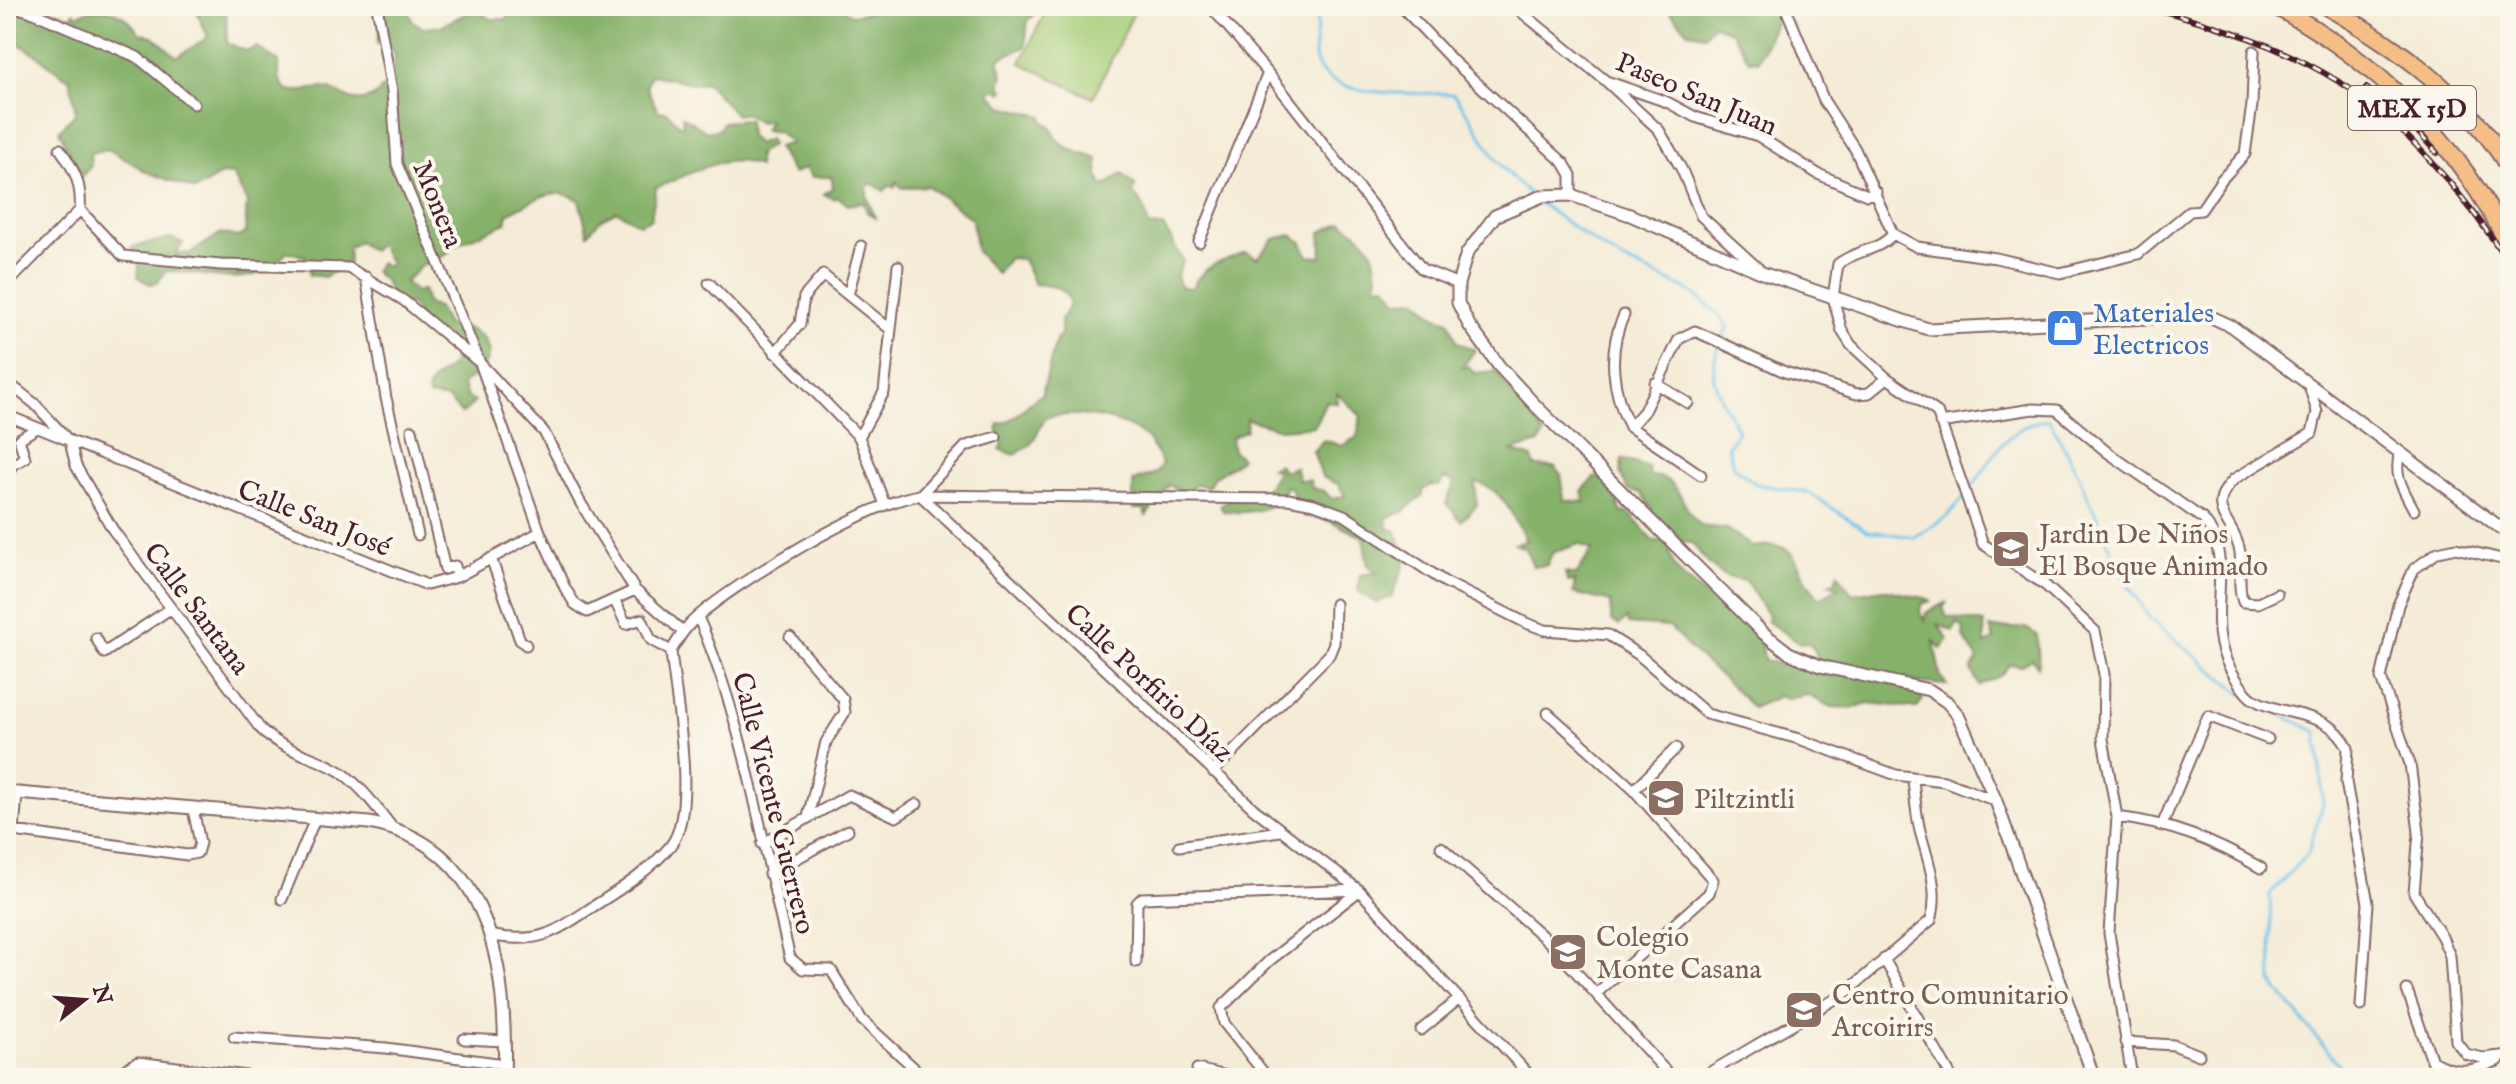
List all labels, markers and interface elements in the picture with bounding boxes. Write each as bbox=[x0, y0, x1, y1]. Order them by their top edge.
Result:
street label: Paseo San Juan bbox=[1610, 46, 1782, 145]
road number: MEX 15D bbox=[2348, 86, 2476, 130]
street label: Monera bbox=[403, 156, 470, 255]
place label: Materiales Electricos bbox=[2093, 297, 2214, 364]
shop icon: Materiales Electricos bbox=[2044, 307, 2086, 349]
street label: Calle San José bbox=[232, 473, 396, 566]
place label: Jardin De Niños El Bosque Animado bbox=[2036, 518, 2268, 585]
school or university icon: Jardin De Niños El Bosque Animado bbox=[1990, 528, 2032, 570]
street label: Calle Santana bbox=[135, 537, 258, 683]
street label: Calle Porfirio Díaz bbox=[1057, 597, 1240, 771]
street label: Calle Vicente Guerrero bbox=[723, 669, 822, 938]
school or university icon: Piltzintli bbox=[1645, 777, 1687, 819]
place label: Piltzintli bbox=[1694, 783, 1795, 818]
place label: Colegio Monte Casana bbox=[1596, 921, 1762, 988]
school or university icon: Colegio Monte Casana bbox=[1547, 931, 1589, 973]
north arrow bbox=[44, 960, 124, 1040]
place label: Centro Comunitario Arcoirirs bbox=[1831, 979, 2069, 1046]
text: N bbox=[85, 981, 117, 1008]
school or university icon: Centro Comunitario Arcoirirs bbox=[1783, 989, 1825, 1031]

